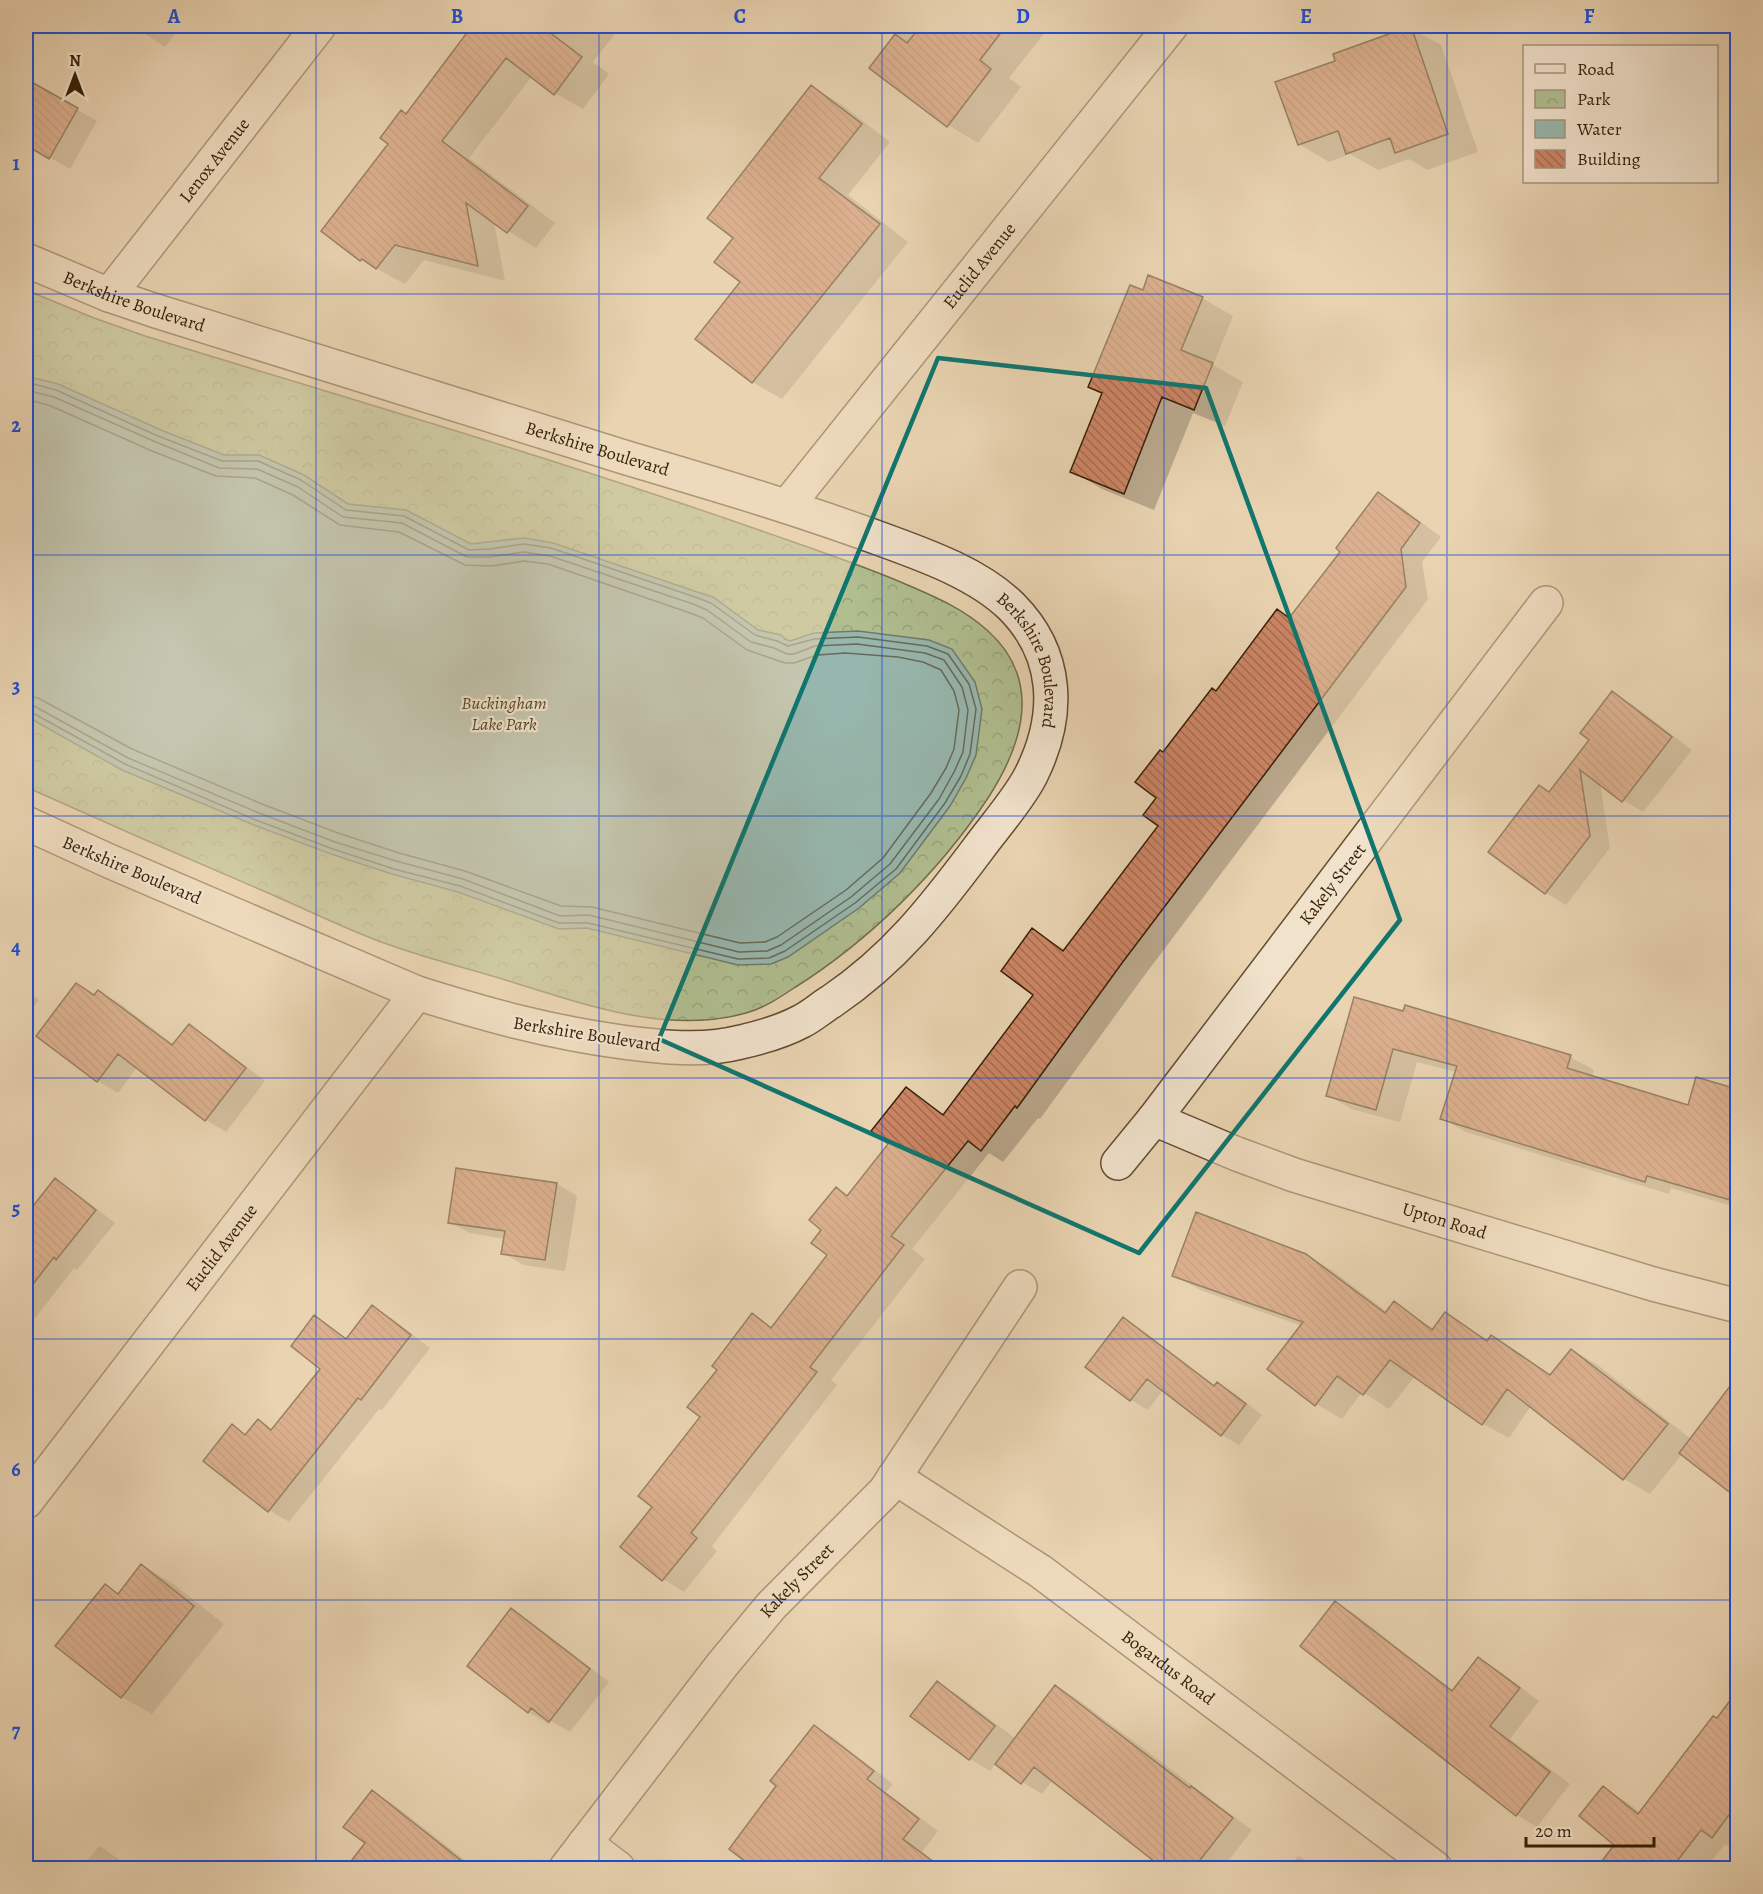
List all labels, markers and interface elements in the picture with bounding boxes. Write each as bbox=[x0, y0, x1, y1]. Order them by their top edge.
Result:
text: A bbox=[167, 3, 181, 30]
text: B bbox=[451, 3, 463, 30]
text: C bbox=[734, 3, 746, 30]
text: D bbox=[1016, 3, 1030, 30]
text: E bbox=[1300, 3, 1312, 30]
text: F bbox=[1584, 3, 1595, 30]
north arrow bbox=[45, 45, 105, 105]
legend bbox=[1523, 45, 1718, 183]
text: N bbox=[69, 50, 81, 72]
text: Road bbox=[1577, 57, 1615, 81]
text: Park bbox=[1577, 87, 1611, 111]
street label: Lenox Avenue bbox=[174, 113, 255, 208]
text: Water bbox=[1576, 117, 1622, 141]
text: Building bbox=[1577, 147, 1641, 171]
text: 1 bbox=[12, 150, 20, 177]
street label: Euclid Avenue bbox=[938, 217, 1021, 314]
street label: Berkshire Boulevard bbox=[60, 265, 208, 338]
text: 2 bbox=[11, 412, 21, 439]
street label: Berkshire Boulevard bbox=[522, 416, 672, 482]
street label: Berkshire Boulevard bbox=[992, 587, 1063, 731]
text: 3 bbox=[12, 673, 20, 700]
park label: Buckingham Lake Park bbox=[461, 691, 547, 736]
street label: Berkshire Boulevard bbox=[59, 830, 206, 910]
street label: Kakely Street bbox=[1294, 838, 1371, 930]
text: 4 bbox=[11, 934, 21, 961]
street label: Berkshire Boulevard bbox=[512, 1010, 663, 1058]
text: 5 bbox=[12, 1195, 20, 1222]
street label: Upton Road bbox=[1399, 1197, 1490, 1245]
street label: Euclid Avenue bbox=[180, 1199, 263, 1296]
text: 6 bbox=[11, 1456, 21, 1483]
street label: Kakely Street bbox=[754, 1537, 839, 1623]
street label: Bogardus Road bbox=[1117, 1624, 1220, 1711]
text: 7 bbox=[12, 1717, 21, 1744]
scale bar bbox=[1526, 1810, 1654, 1848]
text: 20 m bbox=[1535, 1819, 1572, 1843]

